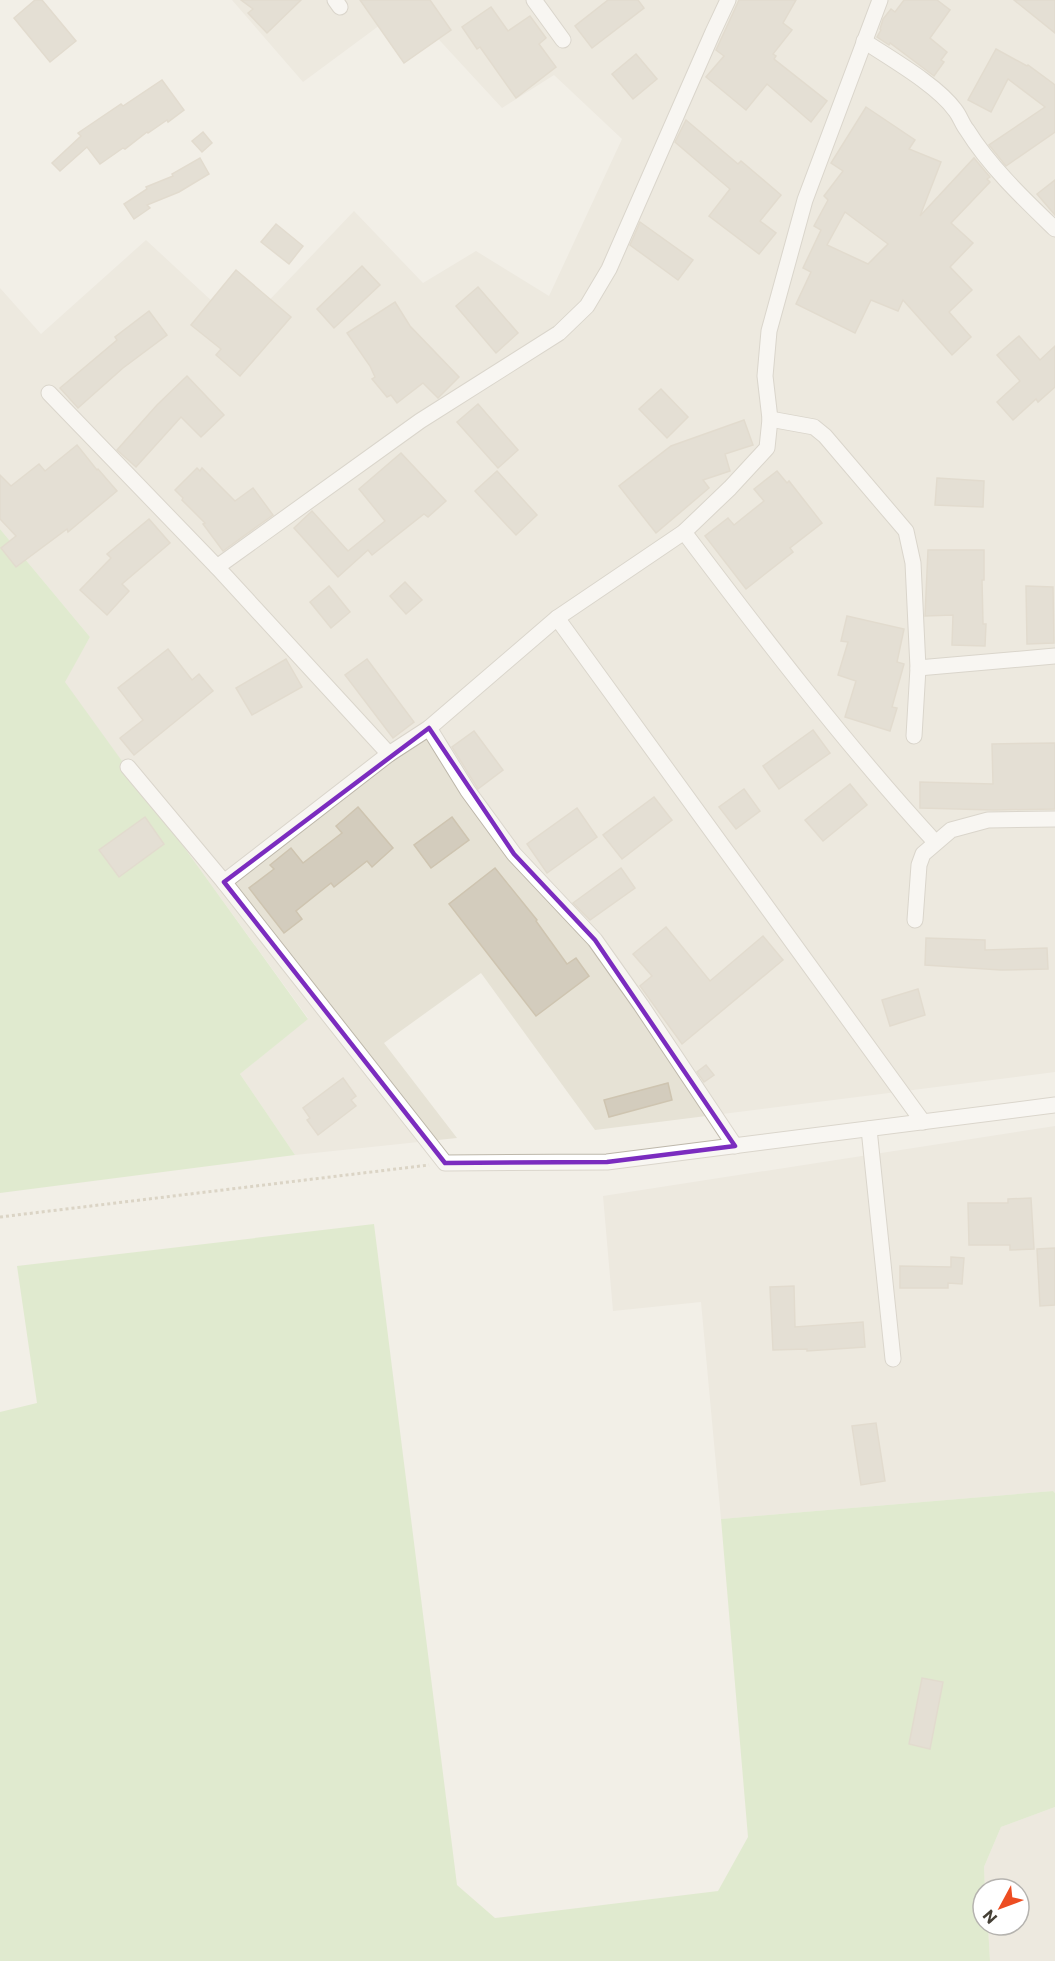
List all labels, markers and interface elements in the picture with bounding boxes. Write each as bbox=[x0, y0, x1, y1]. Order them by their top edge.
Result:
north arrow bbox=[971, 1877, 1031, 1937]
text: N bbox=[978, 1906, 1000, 1928]

